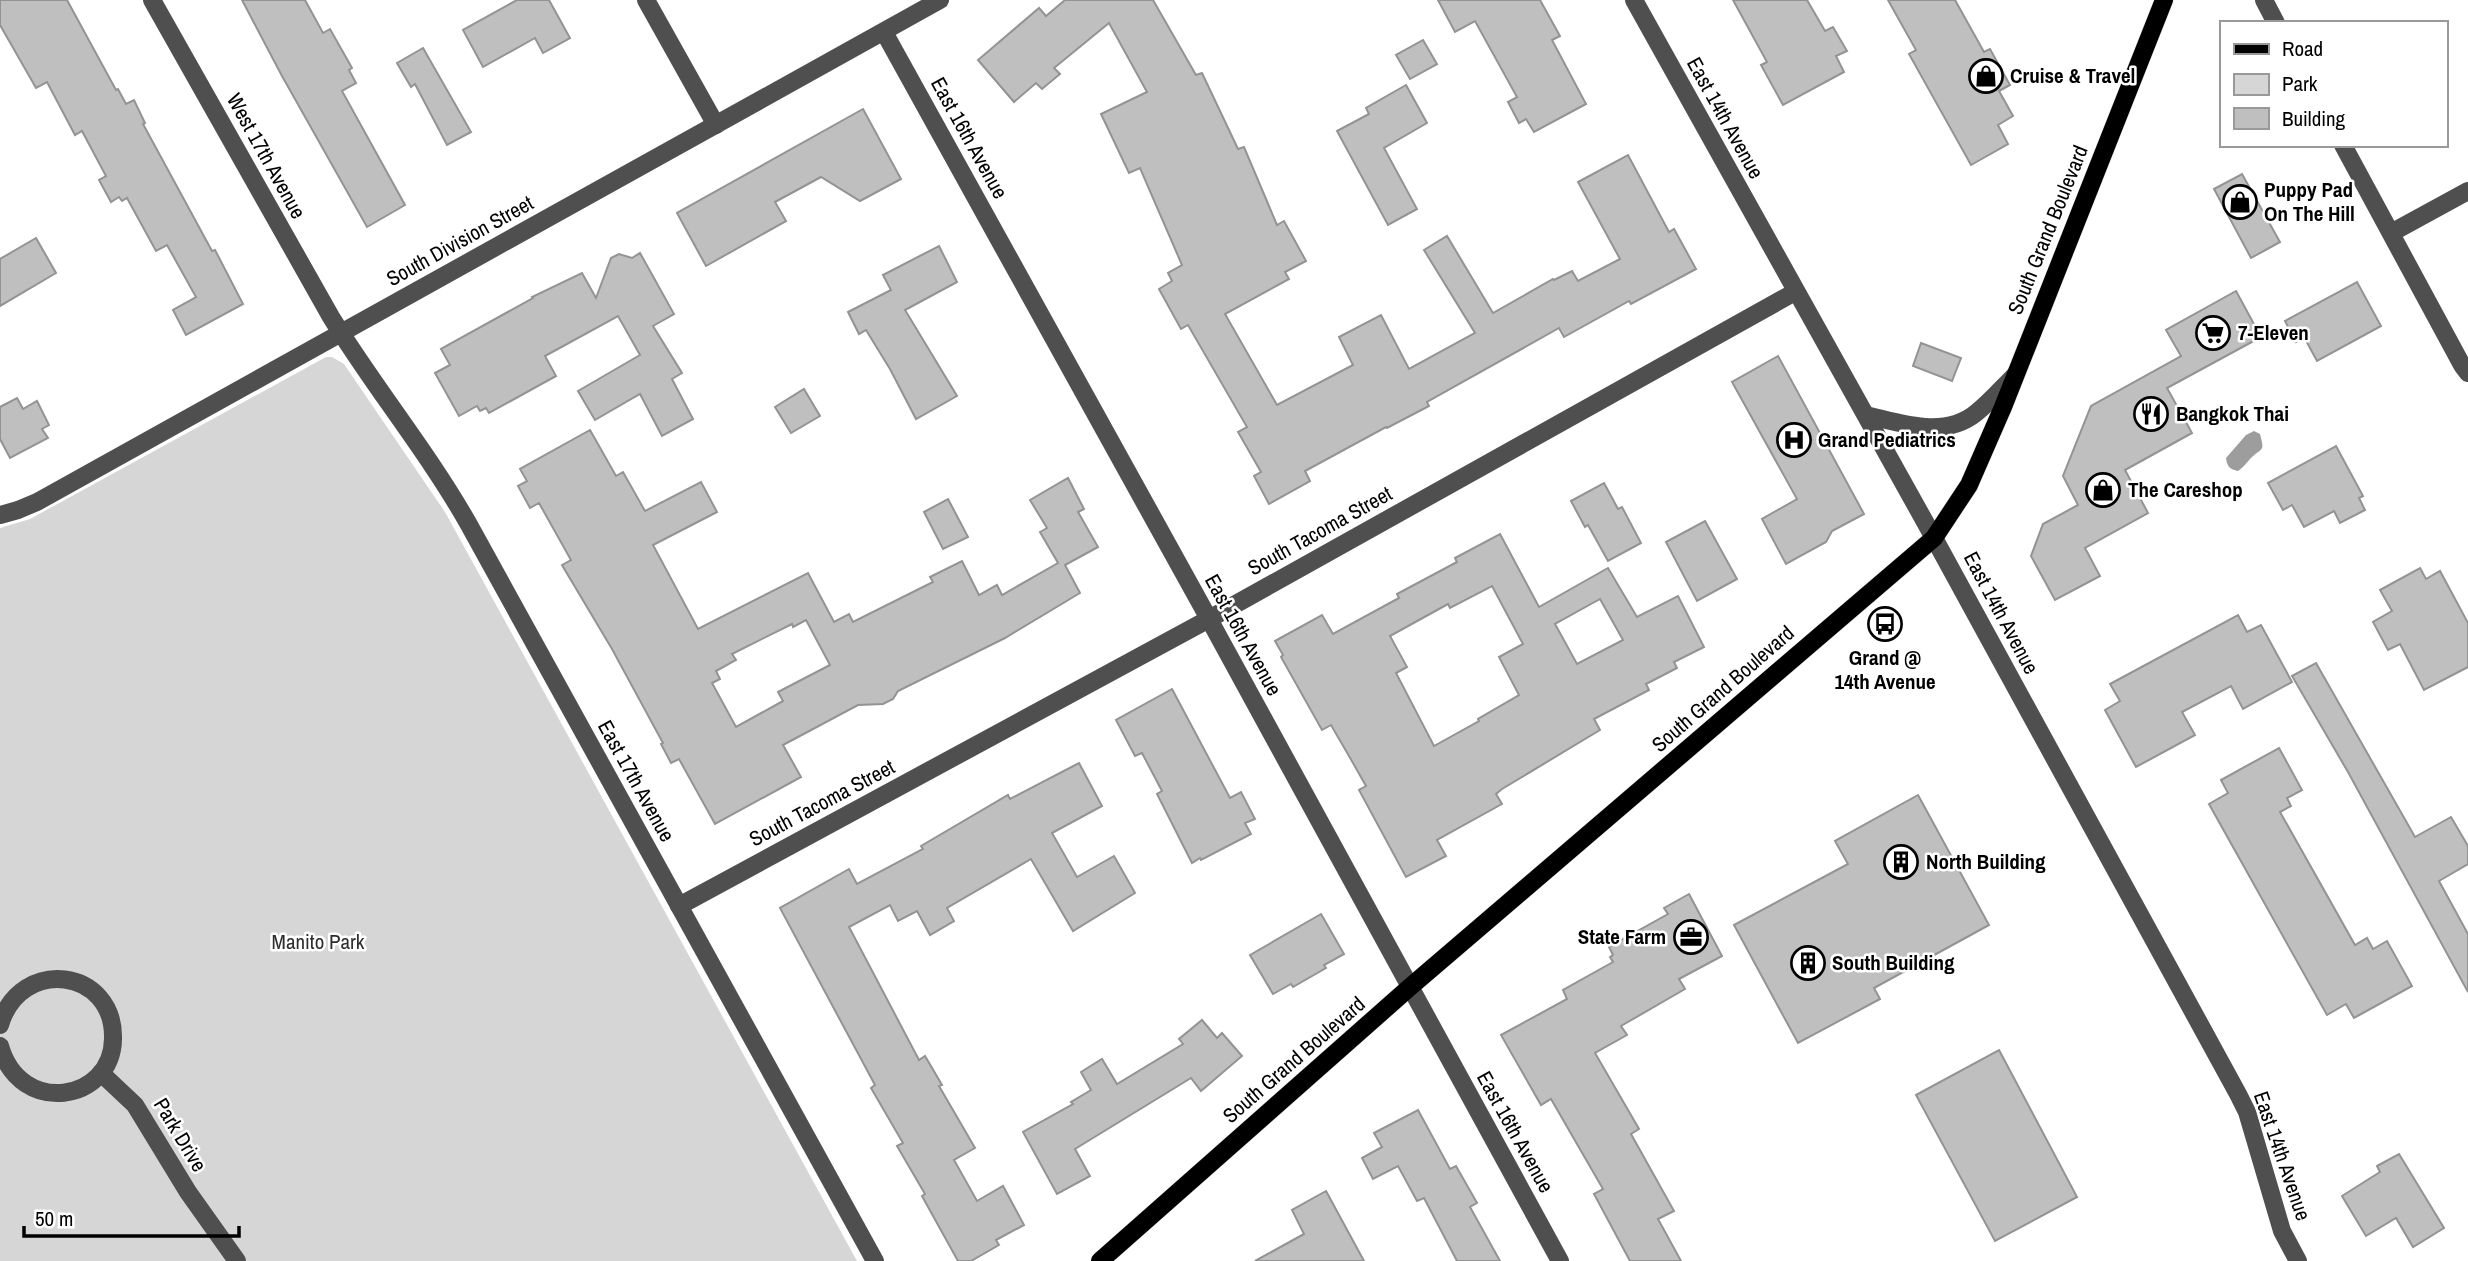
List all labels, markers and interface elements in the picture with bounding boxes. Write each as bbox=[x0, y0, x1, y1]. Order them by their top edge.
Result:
legend bbox=[2220, 21, 2447, 147]
text: Road bbox=[2282, 34, 2323, 63]
street label: East 14th Avenue bbox=[1680, 52, 1771, 184]
shop icon: Cruise & Travel bbox=[1967, 57, 2005, 95]
place label: Cruise & Travel bbox=[2010, 61, 2135, 90]
text: Park bbox=[2282, 69, 2318, 98]
street label: East 16th Avenue bbox=[924, 72, 1015, 204]
street label: West 17th Avenue bbox=[220, 88, 313, 224]
text: Building bbox=[2282, 104, 2346, 133]
street label: South Grand Boulevard bbox=[2000, 141, 2095, 319]
place label: Puppy Pad On The Hill bbox=[2264, 175, 2355, 228]
shop icon: Puppy Pad On The Hill bbox=[2221, 183, 2259, 221]
street label: South Division Street bbox=[381, 188, 539, 293]
supermarket icon: 7-Eleven bbox=[2194, 314, 2232, 352]
place label: 7-Eleven bbox=[2238, 318, 2309, 347]
restaurant icon: Bangkok Thai bbox=[2132, 395, 2170, 433]
place label: Bangkok Thai bbox=[2176, 399, 2289, 428]
hospital icon: Grand Pediatrics bbox=[1775, 421, 1813, 459]
place label: Grand Pediatrics bbox=[1818, 425, 1956, 454]
shop icon: The Careshop bbox=[2084, 471, 2122, 509]
place label: The Careshop bbox=[2128, 475, 2243, 504]
street label: South Tacoma Street bbox=[1242, 479, 1397, 582]
street label: East 14th Avenue bbox=[1957, 546, 2046, 679]
street label: East 16th Avenue bbox=[1198, 569, 1289, 701]
bus stop icon: Grand @ 14th Avenue bbox=[1866, 605, 1904, 643]
street label: South Grand Boulevard bbox=[1645, 619, 1800, 759]
place label: Grand @ 14th Avenue bbox=[1834, 643, 1936, 696]
street label: East 17th Avenue bbox=[591, 715, 682, 847]
street label: South Tacoma Street bbox=[744, 752, 900, 853]
building icon: North Building bbox=[1882, 843, 1920, 881]
place label: North Building bbox=[1926, 847, 2046, 876]
office icon: State Farm bbox=[1672, 918, 1710, 956]
place label: State Farm bbox=[1578, 922, 1666, 951]
park label: Manito Park bbox=[272, 927, 365, 956]
building icon: South Building bbox=[1789, 944, 1827, 982]
place label: South Building bbox=[1832, 948, 1955, 977]
street label: South Grand Boulevard bbox=[1216, 990, 1371, 1130]
street label: East 16th Avenue bbox=[1470, 1066, 1561, 1198]
street label: East 14th Avenue bbox=[2247, 1087, 2318, 1224]
street label: Park Drive bbox=[147, 1092, 214, 1177]
scale bar bbox=[24, 1194, 240, 1238]
text: 50 m bbox=[35, 1204, 73, 1233]

